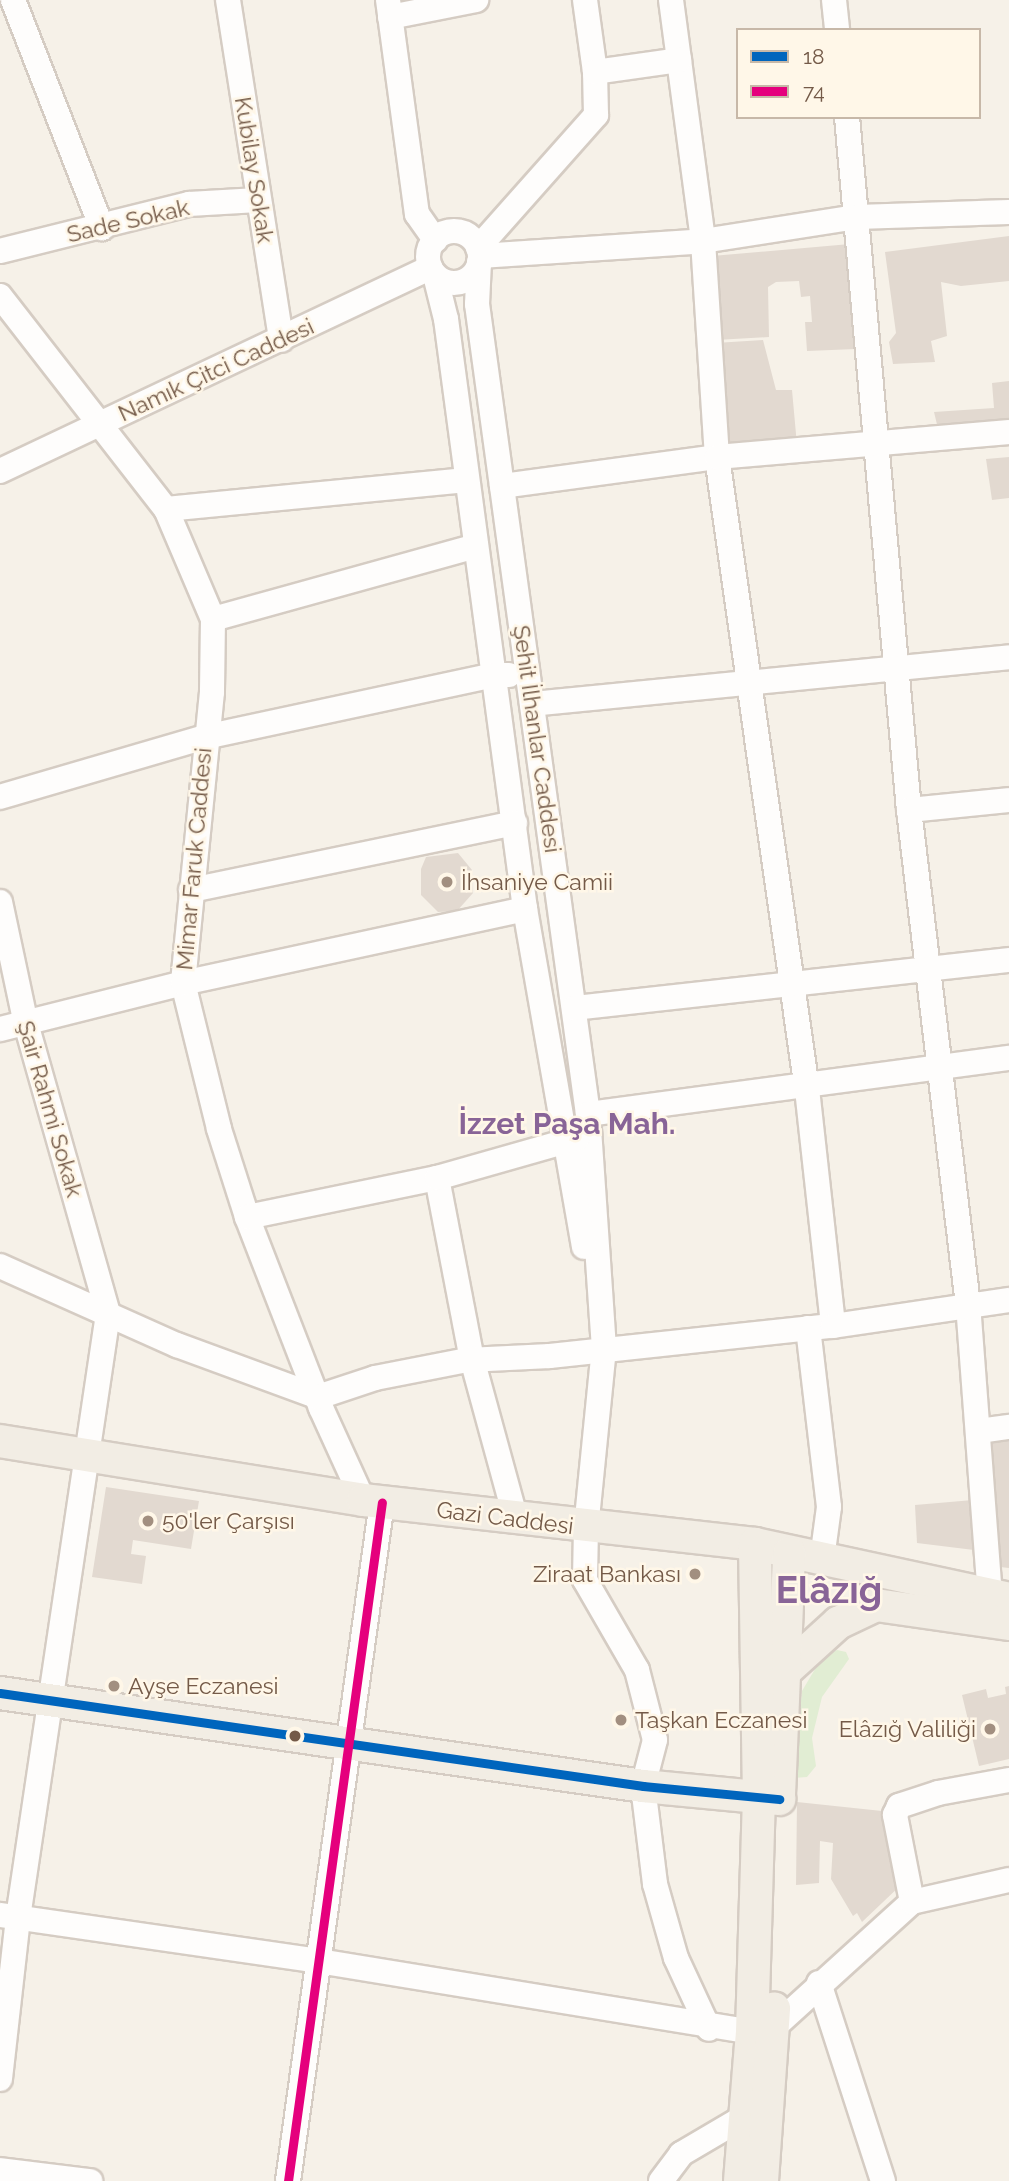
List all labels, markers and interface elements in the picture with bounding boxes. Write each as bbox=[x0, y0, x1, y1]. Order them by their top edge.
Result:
legend bbox=[736, 28, 981, 119]
text: 18 bbox=[803, 44, 824, 69]
text: 74 bbox=[803, 79, 825, 104]
street label: Kubilay Sokak bbox=[229, 94, 279, 246]
street label: Sade Sokak bbox=[64, 194, 192, 248]
street label: Namık Çitci Caddesi bbox=[114, 313, 318, 427]
street label: Şehit İlhanlar Caddesi bbox=[507, 623, 567, 855]
street label: Mimar Faruk Caddesi bbox=[171, 746, 217, 972]
place label: İhsaniye Camii bbox=[461, 868, 613, 896]
marker: İhsaniye Camii bbox=[439, 874, 455, 890]
street label: Şair Rahmi Sokak bbox=[12, 1017, 88, 1201]
district label: İzzet Paşa Mah. bbox=[458, 1106, 676, 1142]
street label: Gazi Caddesi bbox=[435, 1496, 575, 1540]
place label: 50'ler Çarşısı bbox=[162, 1507, 295, 1535]
marker: 50'ler Çarşısı bbox=[140, 1513, 156, 1529]
place label: Ziraat Bankası bbox=[533, 1560, 681, 1588]
marker: Ziraat Bankası bbox=[687, 1566, 703, 1582]
district label: Elâzığ bbox=[776, 1568, 882, 1612]
place label: Ayşe Eczanesi bbox=[128, 1672, 279, 1700]
marker: Ayşe Eczanesi bbox=[106, 1678, 122, 1694]
place label: Taşkan Eczanesi bbox=[635, 1706, 807, 1734]
marker: Taşkan Eczanesi bbox=[613, 1712, 629, 1728]
place label: Elâzığ Valiliği bbox=[838, 1715, 976, 1743]
marker: Elâzığ Valiliği bbox=[982, 1721, 998, 1737]
unlabelled marker bbox=[288, 1729, 302, 1743]

